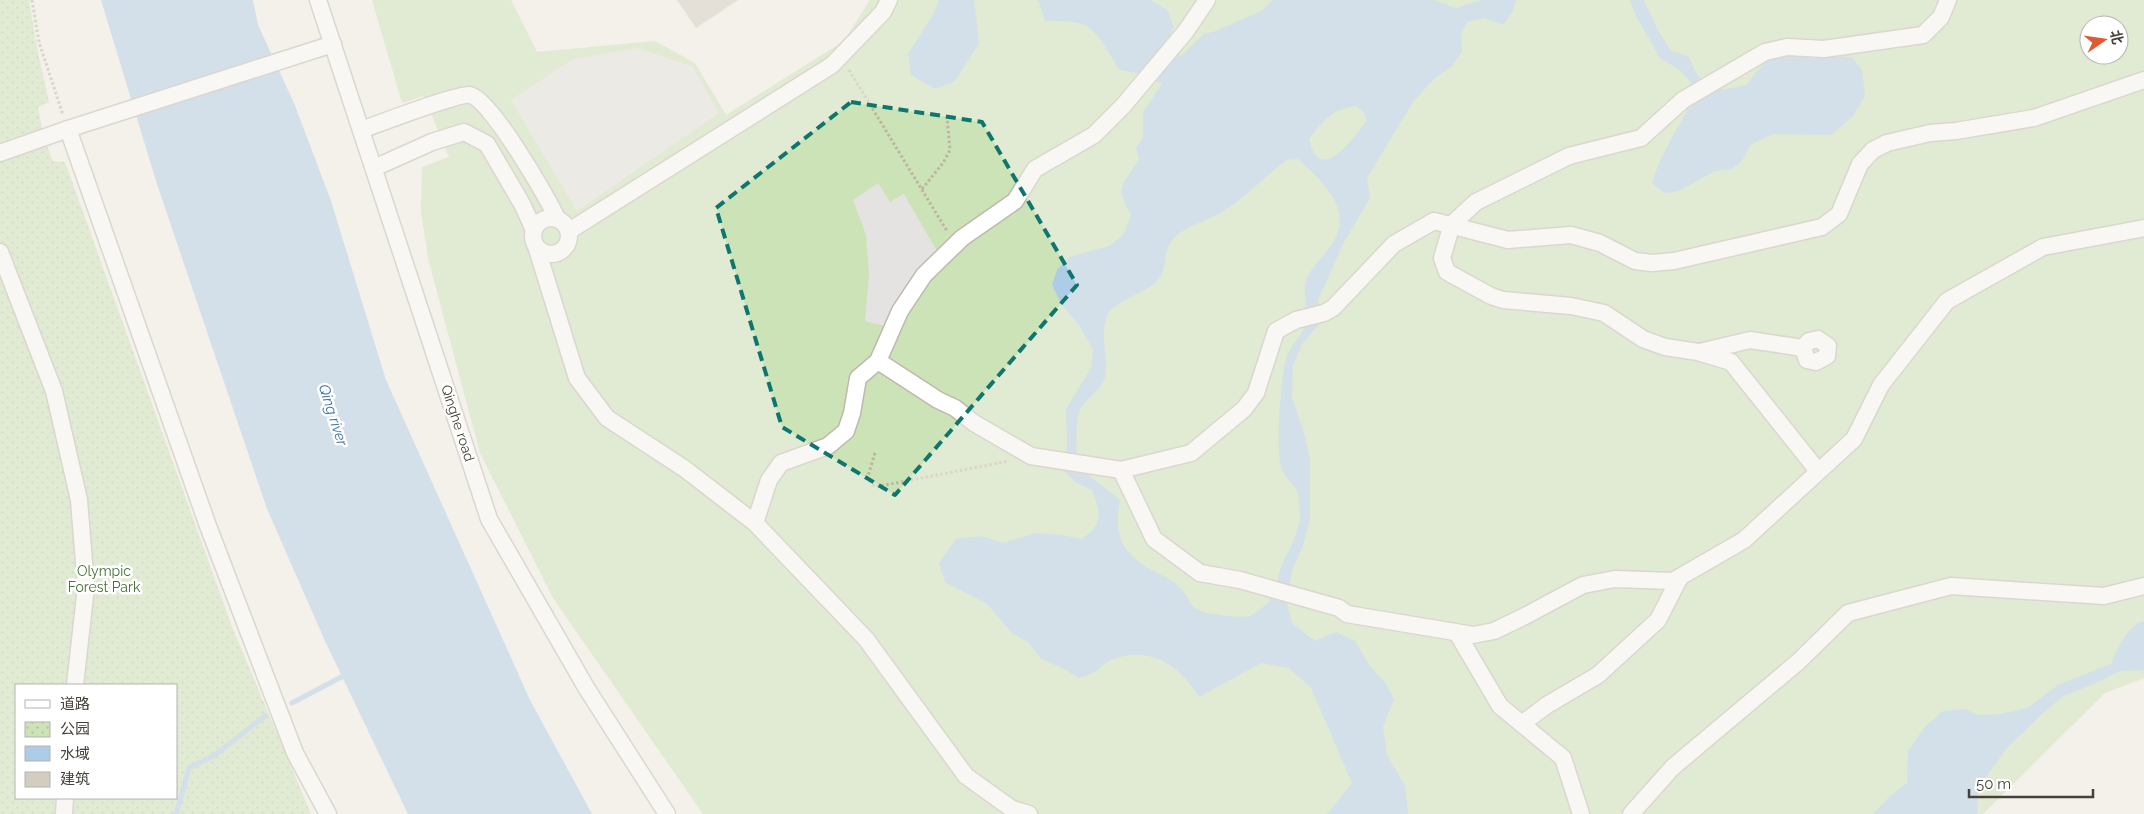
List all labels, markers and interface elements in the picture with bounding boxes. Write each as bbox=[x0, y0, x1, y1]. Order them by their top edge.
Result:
north arrow bbox=[2079, 15, 2129, 65]
text: 北 bbox=[2107, 28, 2126, 46]
water label: Qing river bbox=[315, 382, 352, 449]
street label: Qinghe road bbox=[438, 383, 478, 463]
park label: Olympic Forest Park bbox=[68, 563, 141, 595]
legend bbox=[15, 684, 178, 799]
text: 道路 bbox=[60, 695, 90, 713]
text: 公园 bbox=[60, 720, 90, 738]
text: 水域 bbox=[60, 745, 90, 763]
scale bar bbox=[1969, 766, 2093, 798]
text: 建筑 bbox=[60, 770, 90, 788]
text: 50 m bbox=[1976, 775, 2011, 793]

